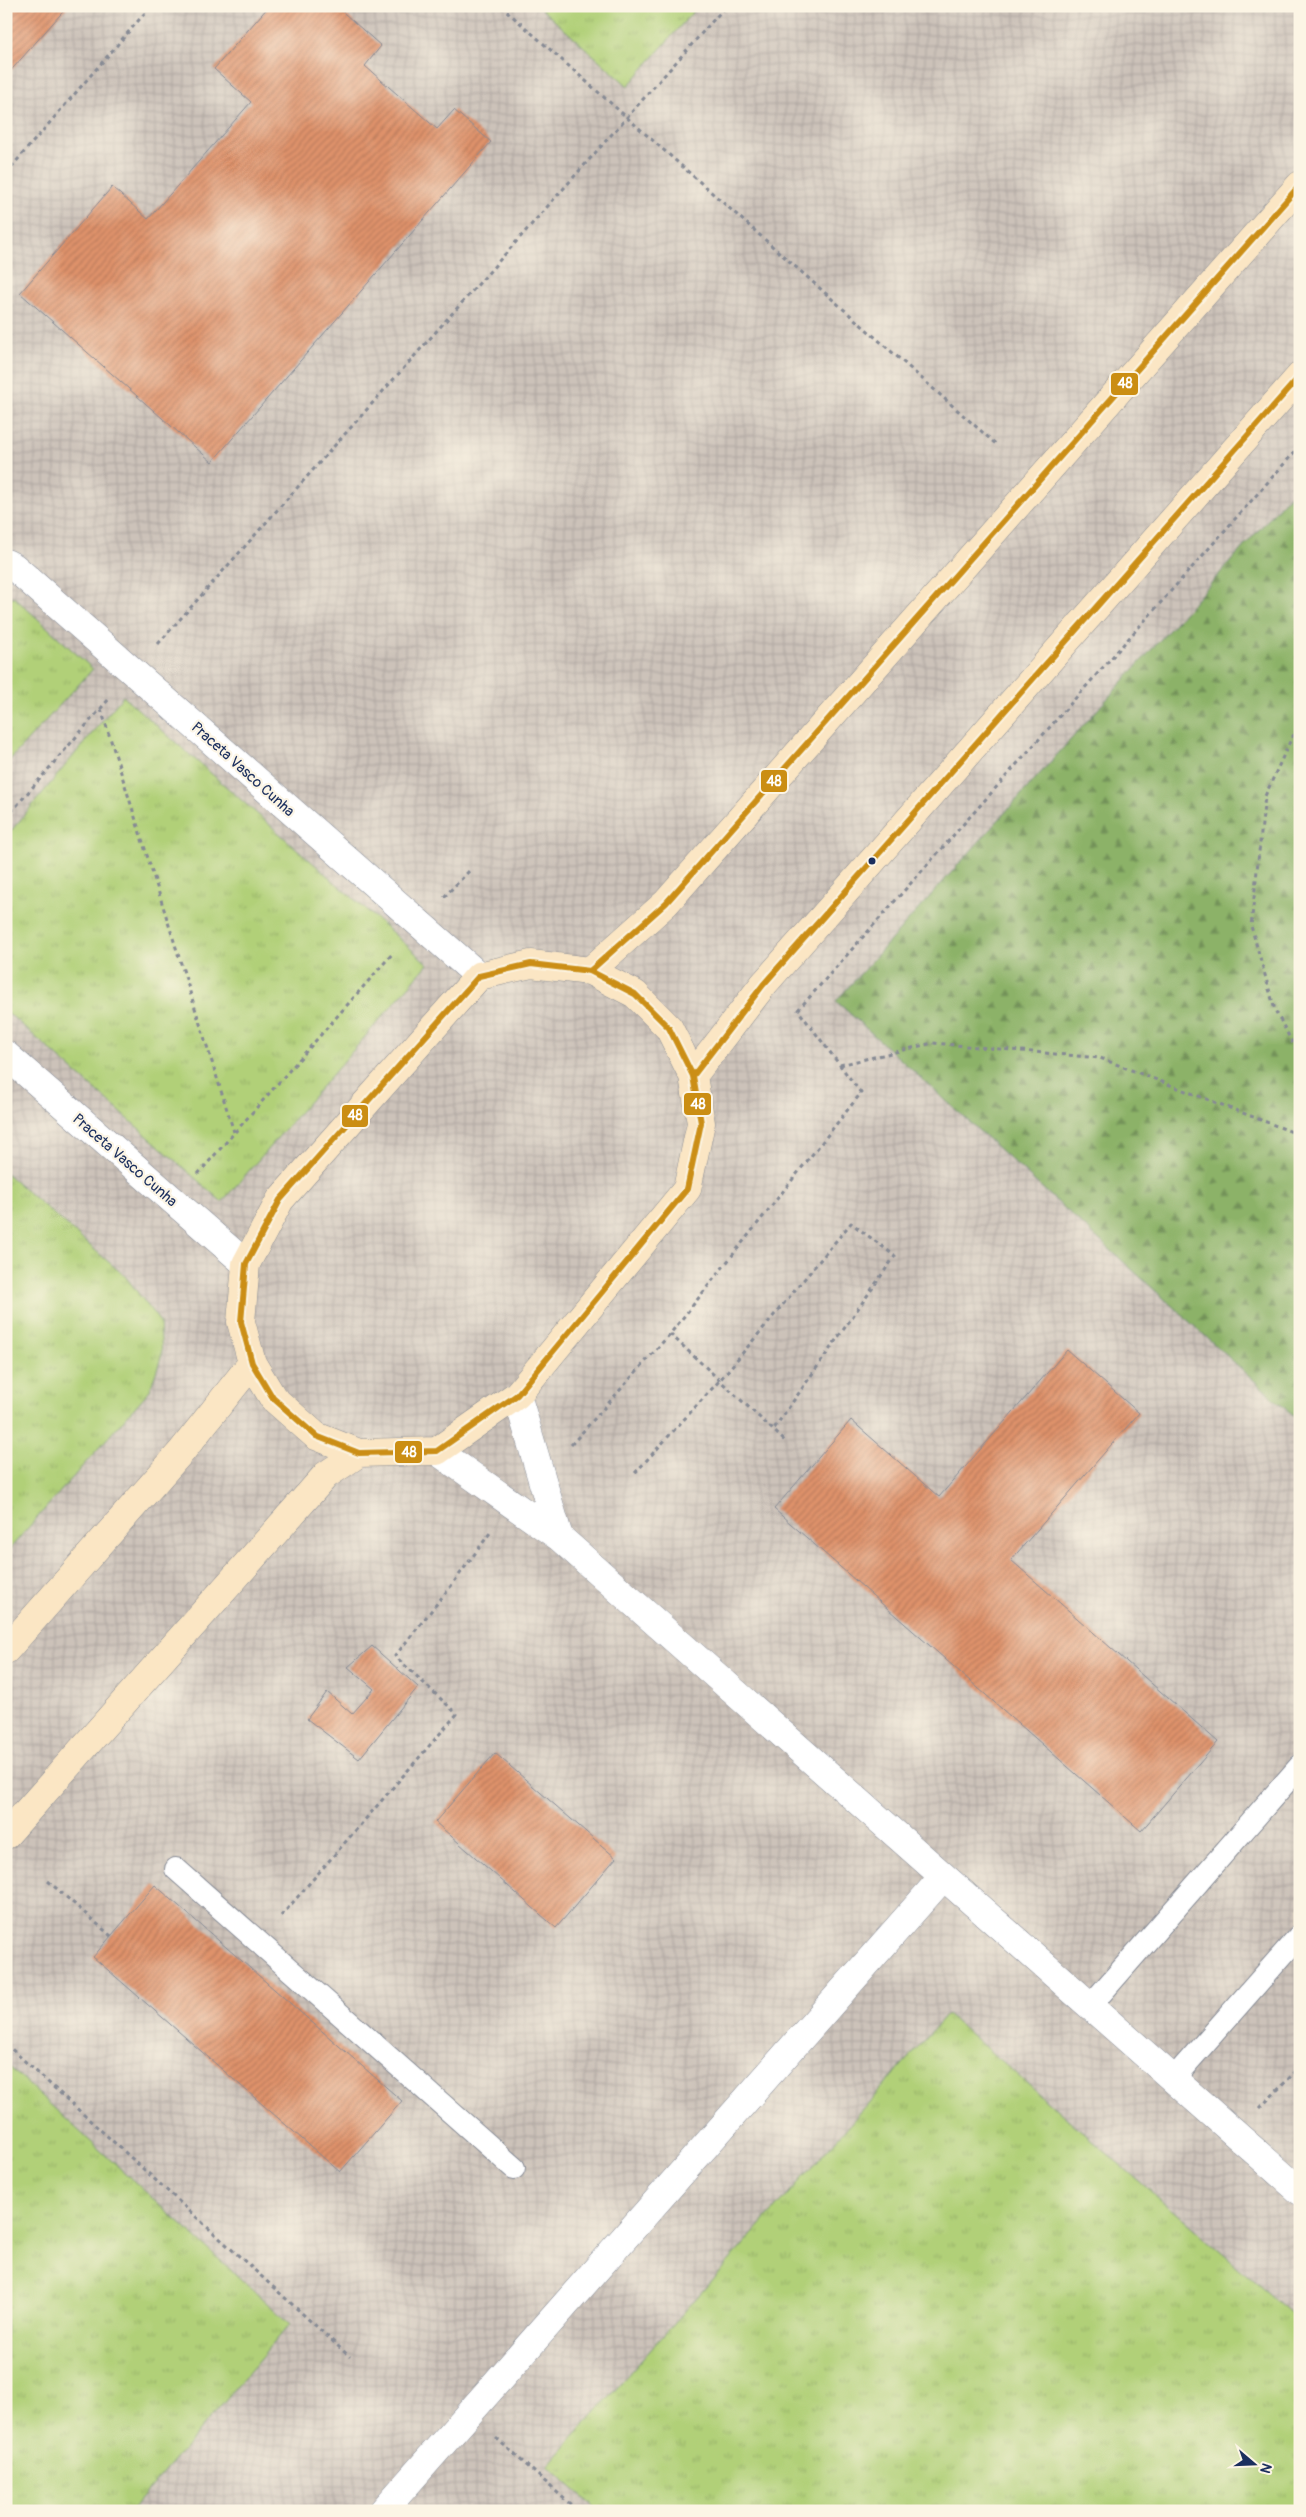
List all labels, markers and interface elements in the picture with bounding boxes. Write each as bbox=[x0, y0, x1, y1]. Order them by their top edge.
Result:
line badge: 48 bbox=[1110, 372, 1139, 396]
text: 48 bbox=[1117, 375, 1133, 392]
street label: Praceta Vasco Cunha bbox=[187, 718, 298, 821]
line badge: 48 bbox=[760, 769, 788, 793]
text: 48 bbox=[766, 773, 782, 790]
unlabelled marker bbox=[867, 856, 877, 866]
line badge: 48 bbox=[683, 1092, 712, 1116]
text: 48 bbox=[690, 1096, 706, 1113]
line badge: 48 bbox=[341, 1104, 369, 1128]
text: 48 bbox=[347, 1107, 363, 1124]
street label: Praceta Vasco Cunha bbox=[68, 1110, 181, 1211]
line badge: 48 bbox=[394, 1440, 423, 1464]
text: 48 bbox=[401, 1444, 417, 1461]
north arrow bbox=[1228, 2440, 1278, 2490]
text: N bbox=[1256, 2461, 1275, 2475]

